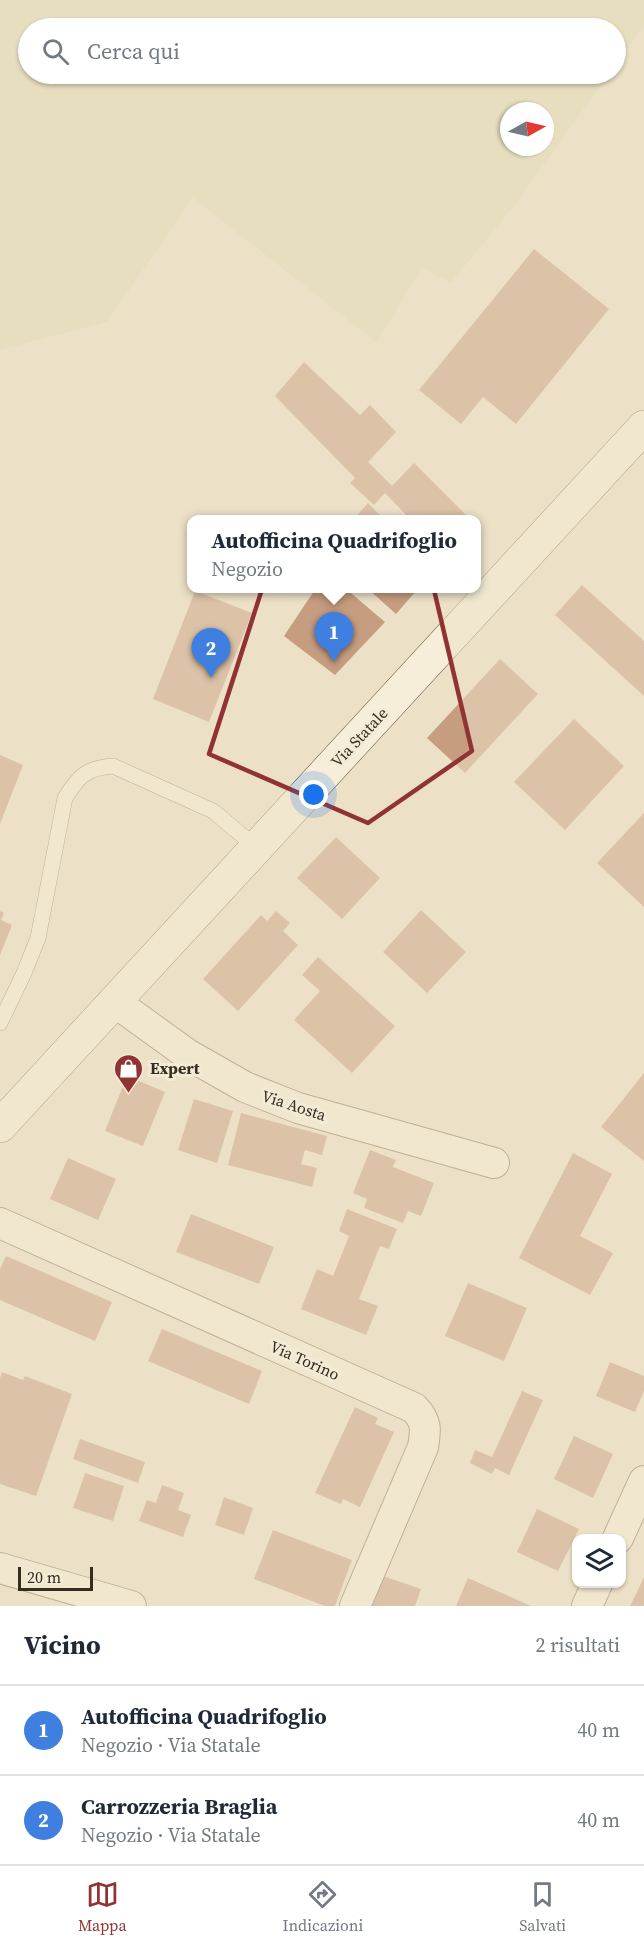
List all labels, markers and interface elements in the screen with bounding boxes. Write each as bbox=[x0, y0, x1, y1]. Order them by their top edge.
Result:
search box bbox=[18, 18, 626, 84]
icon: search bbox=[39, 35, 72, 68]
text: Cerca qui bbox=[87, 36, 180, 66]
north arrow bbox=[500, 102, 554, 156]
popup bbox=[187, 515, 481, 593]
text: Autofficina Quadrifoglio bbox=[211, 525, 457, 555]
text: Negozio bbox=[211, 555, 283, 583]
pin: 1 bbox=[314, 612, 354, 662]
pin: 2 bbox=[192, 628, 230, 678]
street label: Via Statale bbox=[326, 702, 392, 772]
your location bbox=[299, 780, 328, 809]
shop icon: Expert bbox=[113, 1052, 145, 1094]
place label: Expert bbox=[150, 1057, 200, 1079]
street label: Via Aosta bbox=[259, 1084, 330, 1126]
street label: Via Torino bbox=[267, 1335, 343, 1385]
map controls bbox=[572, 1534, 626, 1588]
button: layers bbox=[572, 1534, 626, 1588]
scale bar bbox=[18, 1564, 93, 1592]
text: 20 m bbox=[27, 1566, 61, 1588]
text: Vicino bbox=[24, 1627, 101, 1663]
text: 2 risultati bbox=[535, 1631, 620, 1659]
text: Autofficina Quadrifoglio bbox=[81, 1701, 327, 1731]
text: 1 bbox=[38, 1716, 49, 1744]
text: 40 m bbox=[577, 1716, 620, 1744]
text: Negozio · Via Statale bbox=[81, 1731, 261, 1759]
text: Carrozzeria Braglia bbox=[81, 1791, 277, 1821]
text: 2 bbox=[38, 1806, 49, 1834]
text: 40 m bbox=[577, 1806, 620, 1834]
text: Negozio · Via Statale bbox=[81, 1821, 261, 1849]
tab: Mappa bbox=[78, 1878, 127, 1936]
tab: Indicazioni bbox=[282, 1878, 363, 1936]
tab: Salvati bbox=[519, 1878, 566, 1936]

